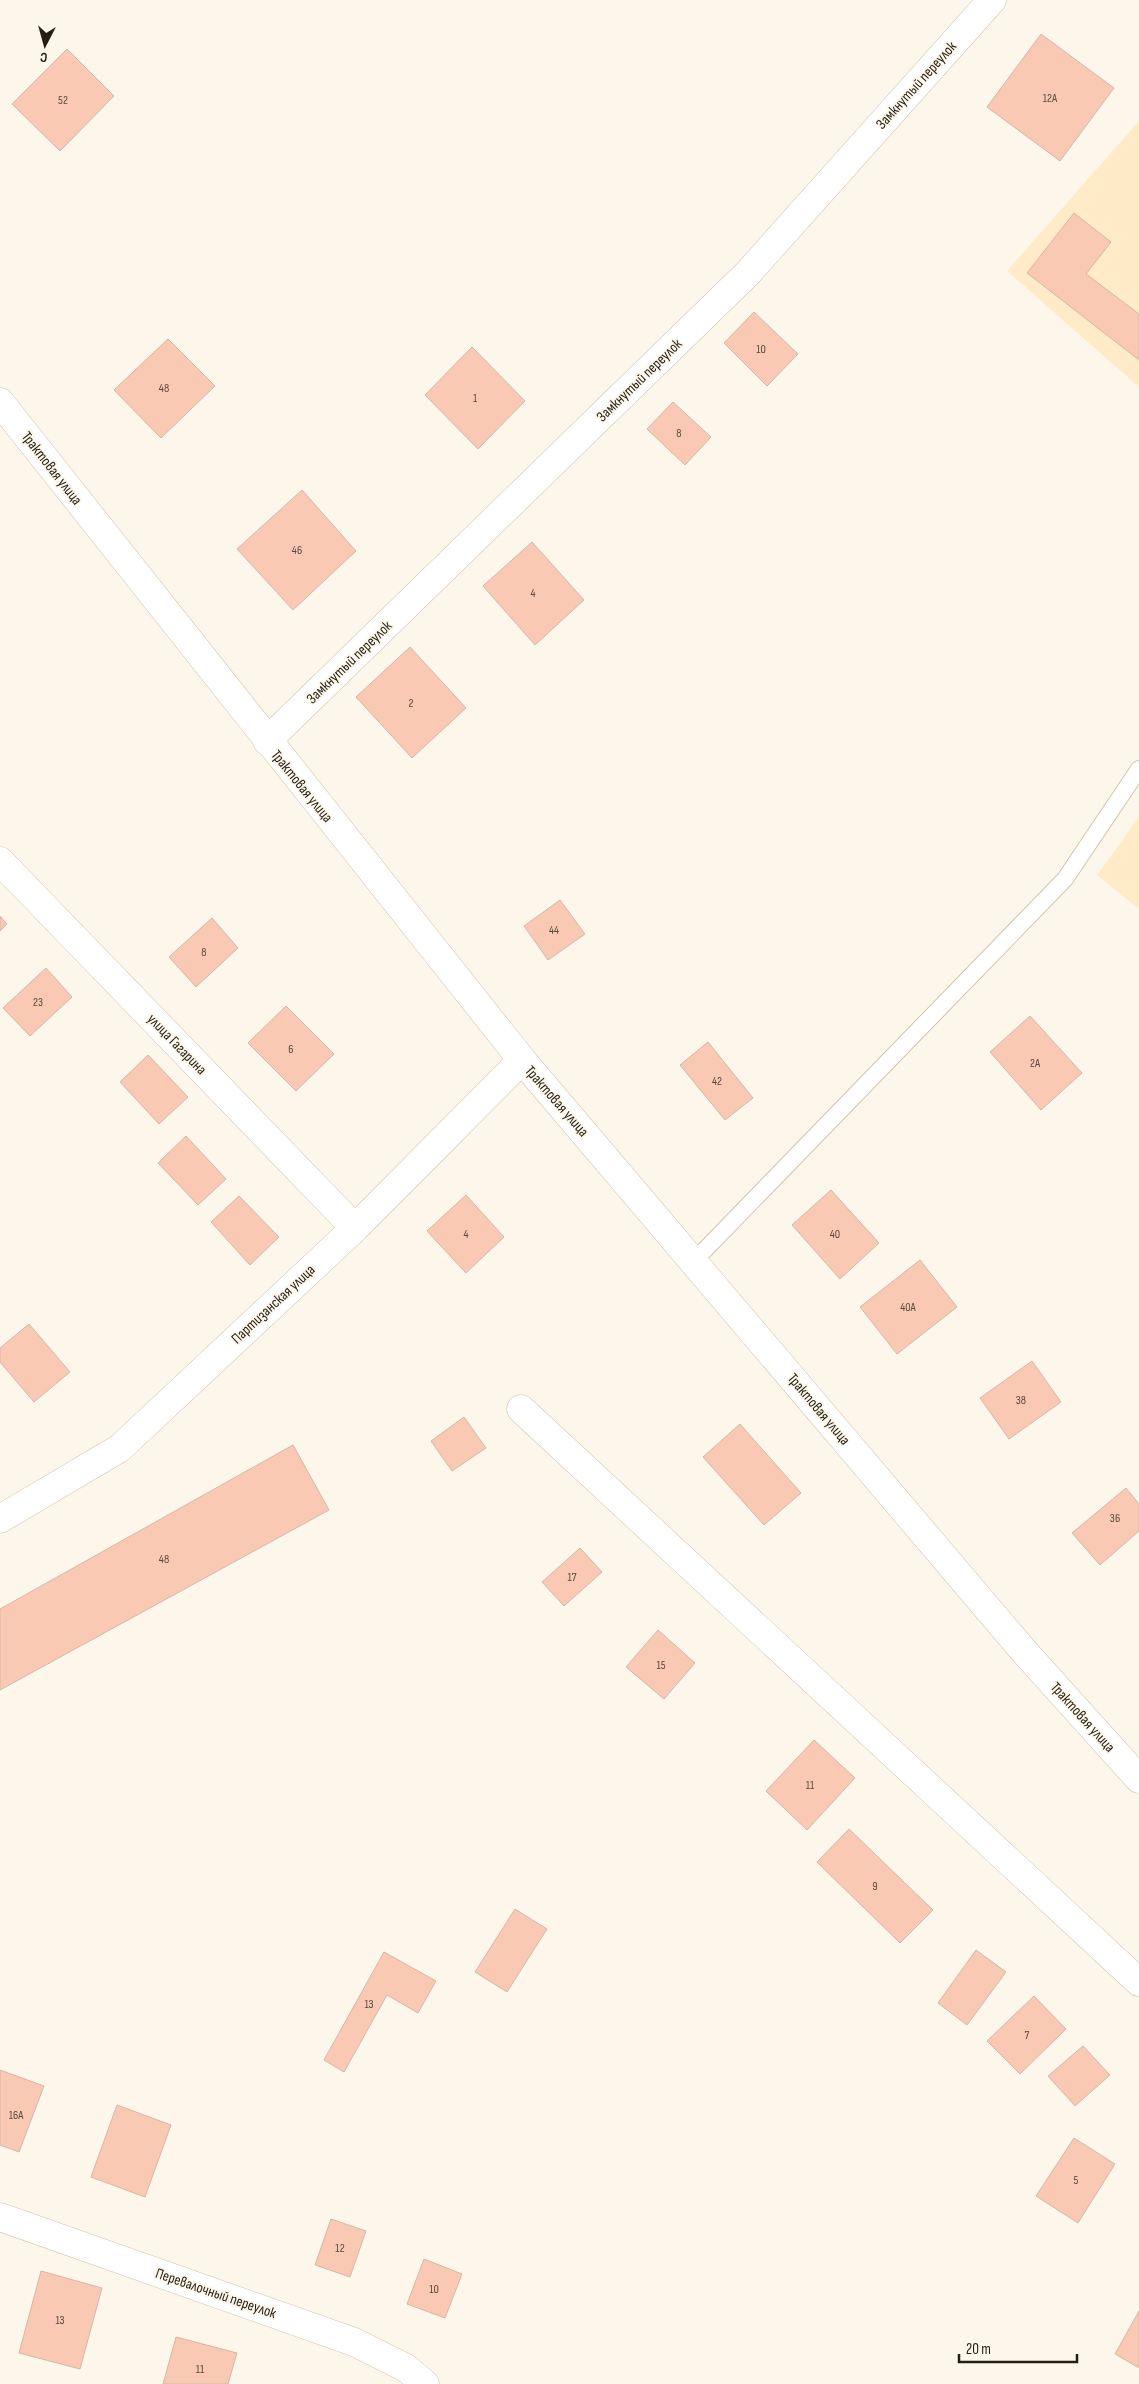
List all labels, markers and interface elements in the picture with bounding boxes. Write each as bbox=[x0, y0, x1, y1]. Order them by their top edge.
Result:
north arrow bbox=[20, 20, 70, 70]
street label: Замкнутый переулок bbox=[872, 37, 961, 133]
text: С bbox=[39, 49, 48, 66]
house number: 12А bbox=[1043, 91, 1058, 106]
house number: 52 bbox=[58, 93, 68, 108]
street label: Замкнутый переулок bbox=[593, 334, 686, 426]
house number: 10 bbox=[756, 342, 766, 357]
house number: 48 bbox=[159, 381, 169, 396]
house number: 1 bbox=[473, 391, 478, 406]
house number: 8 bbox=[676, 426, 682, 441]
street label: Трактовая улица bbox=[17, 428, 86, 509]
house number: 46 bbox=[292, 543, 302, 558]
house number: 4 bbox=[530, 586, 536, 601]
street label: Замкнутый переулок bbox=[303, 616, 396, 708]
house number: 2 bbox=[409, 696, 414, 711]
street label: Трактовая улица bbox=[267, 746, 337, 827]
house number: 44 bbox=[549, 923, 559, 938]
house number: 8 bbox=[201, 945, 207, 960]
house number: 23 bbox=[33, 995, 43, 1010]
street label: улица Гагарина bbox=[143, 1010, 211, 1079]
house number: 6 bbox=[288, 1042, 294, 1057]
house number: 2А bbox=[1030, 1056, 1041, 1071]
street label: Трактовая улица bbox=[521, 1062, 593, 1141]
house number: 42 bbox=[712, 1074, 722, 1089]
house number: 4 bbox=[463, 1227, 469, 1242]
house number: 40 bbox=[830, 1227, 840, 1242]
street label: Партизанская улица bbox=[227, 1261, 319, 1348]
house number: 40А bbox=[900, 1300, 917, 1315]
street label: Трактовая улица bbox=[783, 1369, 854, 1449]
house number: 38 bbox=[1016, 1393, 1026, 1408]
house number: 36 bbox=[1110, 1511, 1120, 1526]
house number: 48 bbox=[159, 1552, 169, 1567]
house number: 17 bbox=[568, 1570, 577, 1585]
house number: 15 bbox=[656, 1658, 666, 1673]
street label: Трактовая улица bbox=[1046, 1678, 1119, 1757]
house number: 11 bbox=[806, 1778, 815, 1793]
house number: 9 bbox=[872, 1879, 878, 1894]
house number: 13 bbox=[364, 1997, 374, 2012]
house number: 7 bbox=[1025, 2028, 1030, 2043]
house number: 16А bbox=[9, 2108, 24, 2123]
house number: 5 bbox=[1074, 2173, 1079, 2188]
house number: 12 bbox=[335, 2241, 345, 2256]
street label: Перевалочный переулок bbox=[153, 2264, 279, 2323]
house number: 10 bbox=[429, 2282, 439, 2297]
house number: 13 bbox=[55, 2313, 65, 2328]
scale bar bbox=[959, 2332, 1076, 2364]
text: 20 m bbox=[966, 2340, 991, 2359]
house number: 11 bbox=[196, 2362, 205, 2377]

